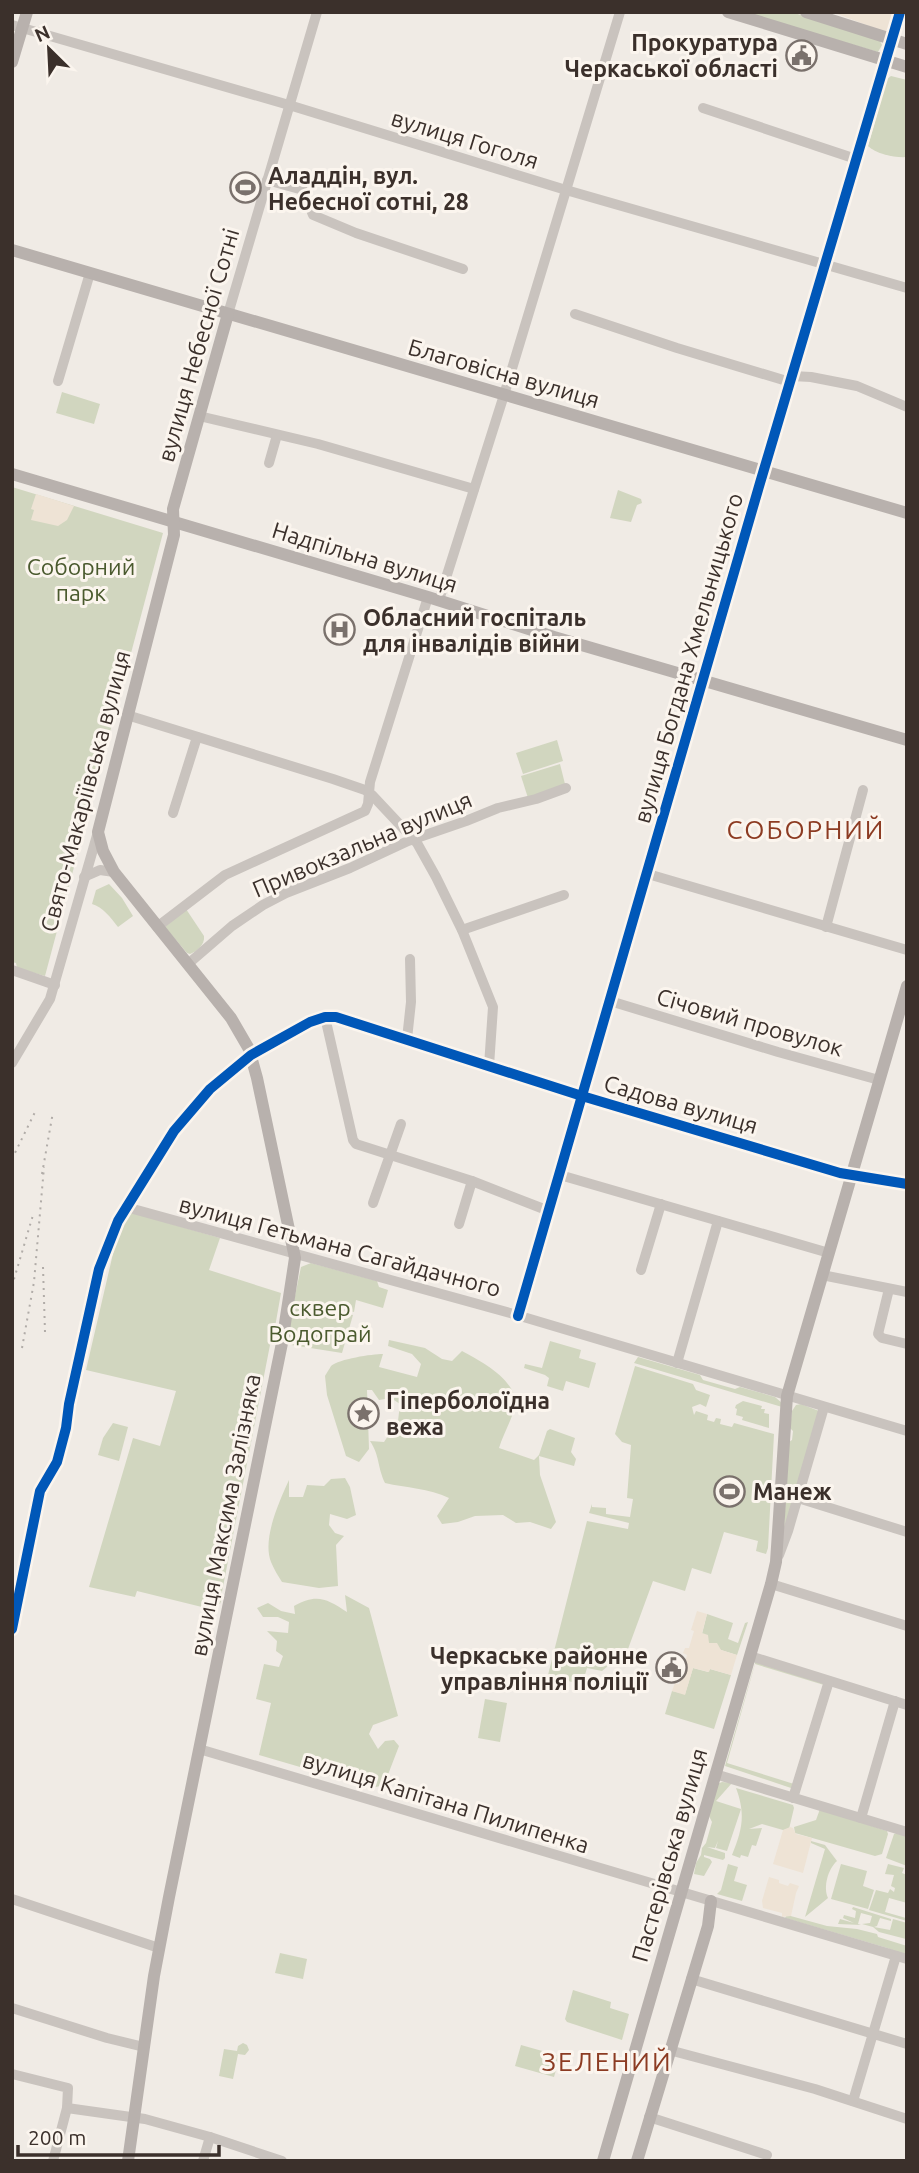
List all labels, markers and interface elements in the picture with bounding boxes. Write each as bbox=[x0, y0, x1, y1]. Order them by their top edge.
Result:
north arrow bbox=[14, 14, 84, 84]
text: N bbox=[31, 21, 53, 46]
place label: Прокуратура Черкаської області bbox=[565, 30, 778, 81]
public building icon: Прокуратура Черкаської області bbox=[784, 38, 818, 72]
street label: вулиця Гоголя bbox=[388, 105, 542, 173]
place label: Аладдін, вул. Небесної сотні, 28 bbox=[268, 163, 469, 215]
sports icon: Аладдін, вул. Небесної сотні, 28 bbox=[228, 171, 262, 205]
street label: вулиця Небесної Сотні bbox=[153, 225, 243, 465]
street label: Благовісна вулиця bbox=[405, 334, 603, 412]
street label: вулиця Богдана Хмельницького bbox=[629, 490, 747, 826]
street label: Надпільна вулиця bbox=[269, 517, 461, 597]
park label: Соборний парк bbox=[27, 554, 135, 605]
place label: Обласний госпіталь для інвалідів війни bbox=[363, 605, 586, 656]
hospital icon: Обласний госпіталь для інвалідів війни bbox=[323, 613, 357, 647]
street label: Свято-Макаріївська вулиця bbox=[35, 648, 135, 934]
street label: Привокзальна вулиця bbox=[249, 786, 475, 902]
district label: СОБОРНИЙ bbox=[727, 815, 885, 844]
street label: Січовий провулок bbox=[654, 983, 846, 1061]
street label: Садова вулиця bbox=[601, 1070, 761, 1138]
street label: вулиця Гетьмана Сагайдачного bbox=[176, 1191, 504, 1301]
park label: сквер Водограй bbox=[268, 1295, 372, 1346]
street label: вулиця Максима Залізняка bbox=[185, 1372, 265, 1658]
place label: Гіперболоїдна вежа bbox=[386, 1388, 550, 1439]
place icon: Гіперболоїдна вежа bbox=[346, 1396, 380, 1430]
sports icon: Манеж bbox=[713, 1474, 747, 1508]
place label: Манеж bbox=[753, 1479, 832, 1504]
place label: Черкаське районне управління поліції bbox=[430, 1643, 650, 1694]
public building icon: Черкаське районне управління поліції bbox=[654, 1651, 688, 1685]
street label: Пастерівська вулиця bbox=[627, 1745, 711, 1965]
street label: вулиця Капітана Пилипенка bbox=[300, 1746, 592, 1858]
district label: ЗЕЛЕНИЙ bbox=[541, 2047, 673, 2076]
scale bar bbox=[18, 2114, 219, 2158]
text: 200 m bbox=[28, 2125, 86, 2149]

